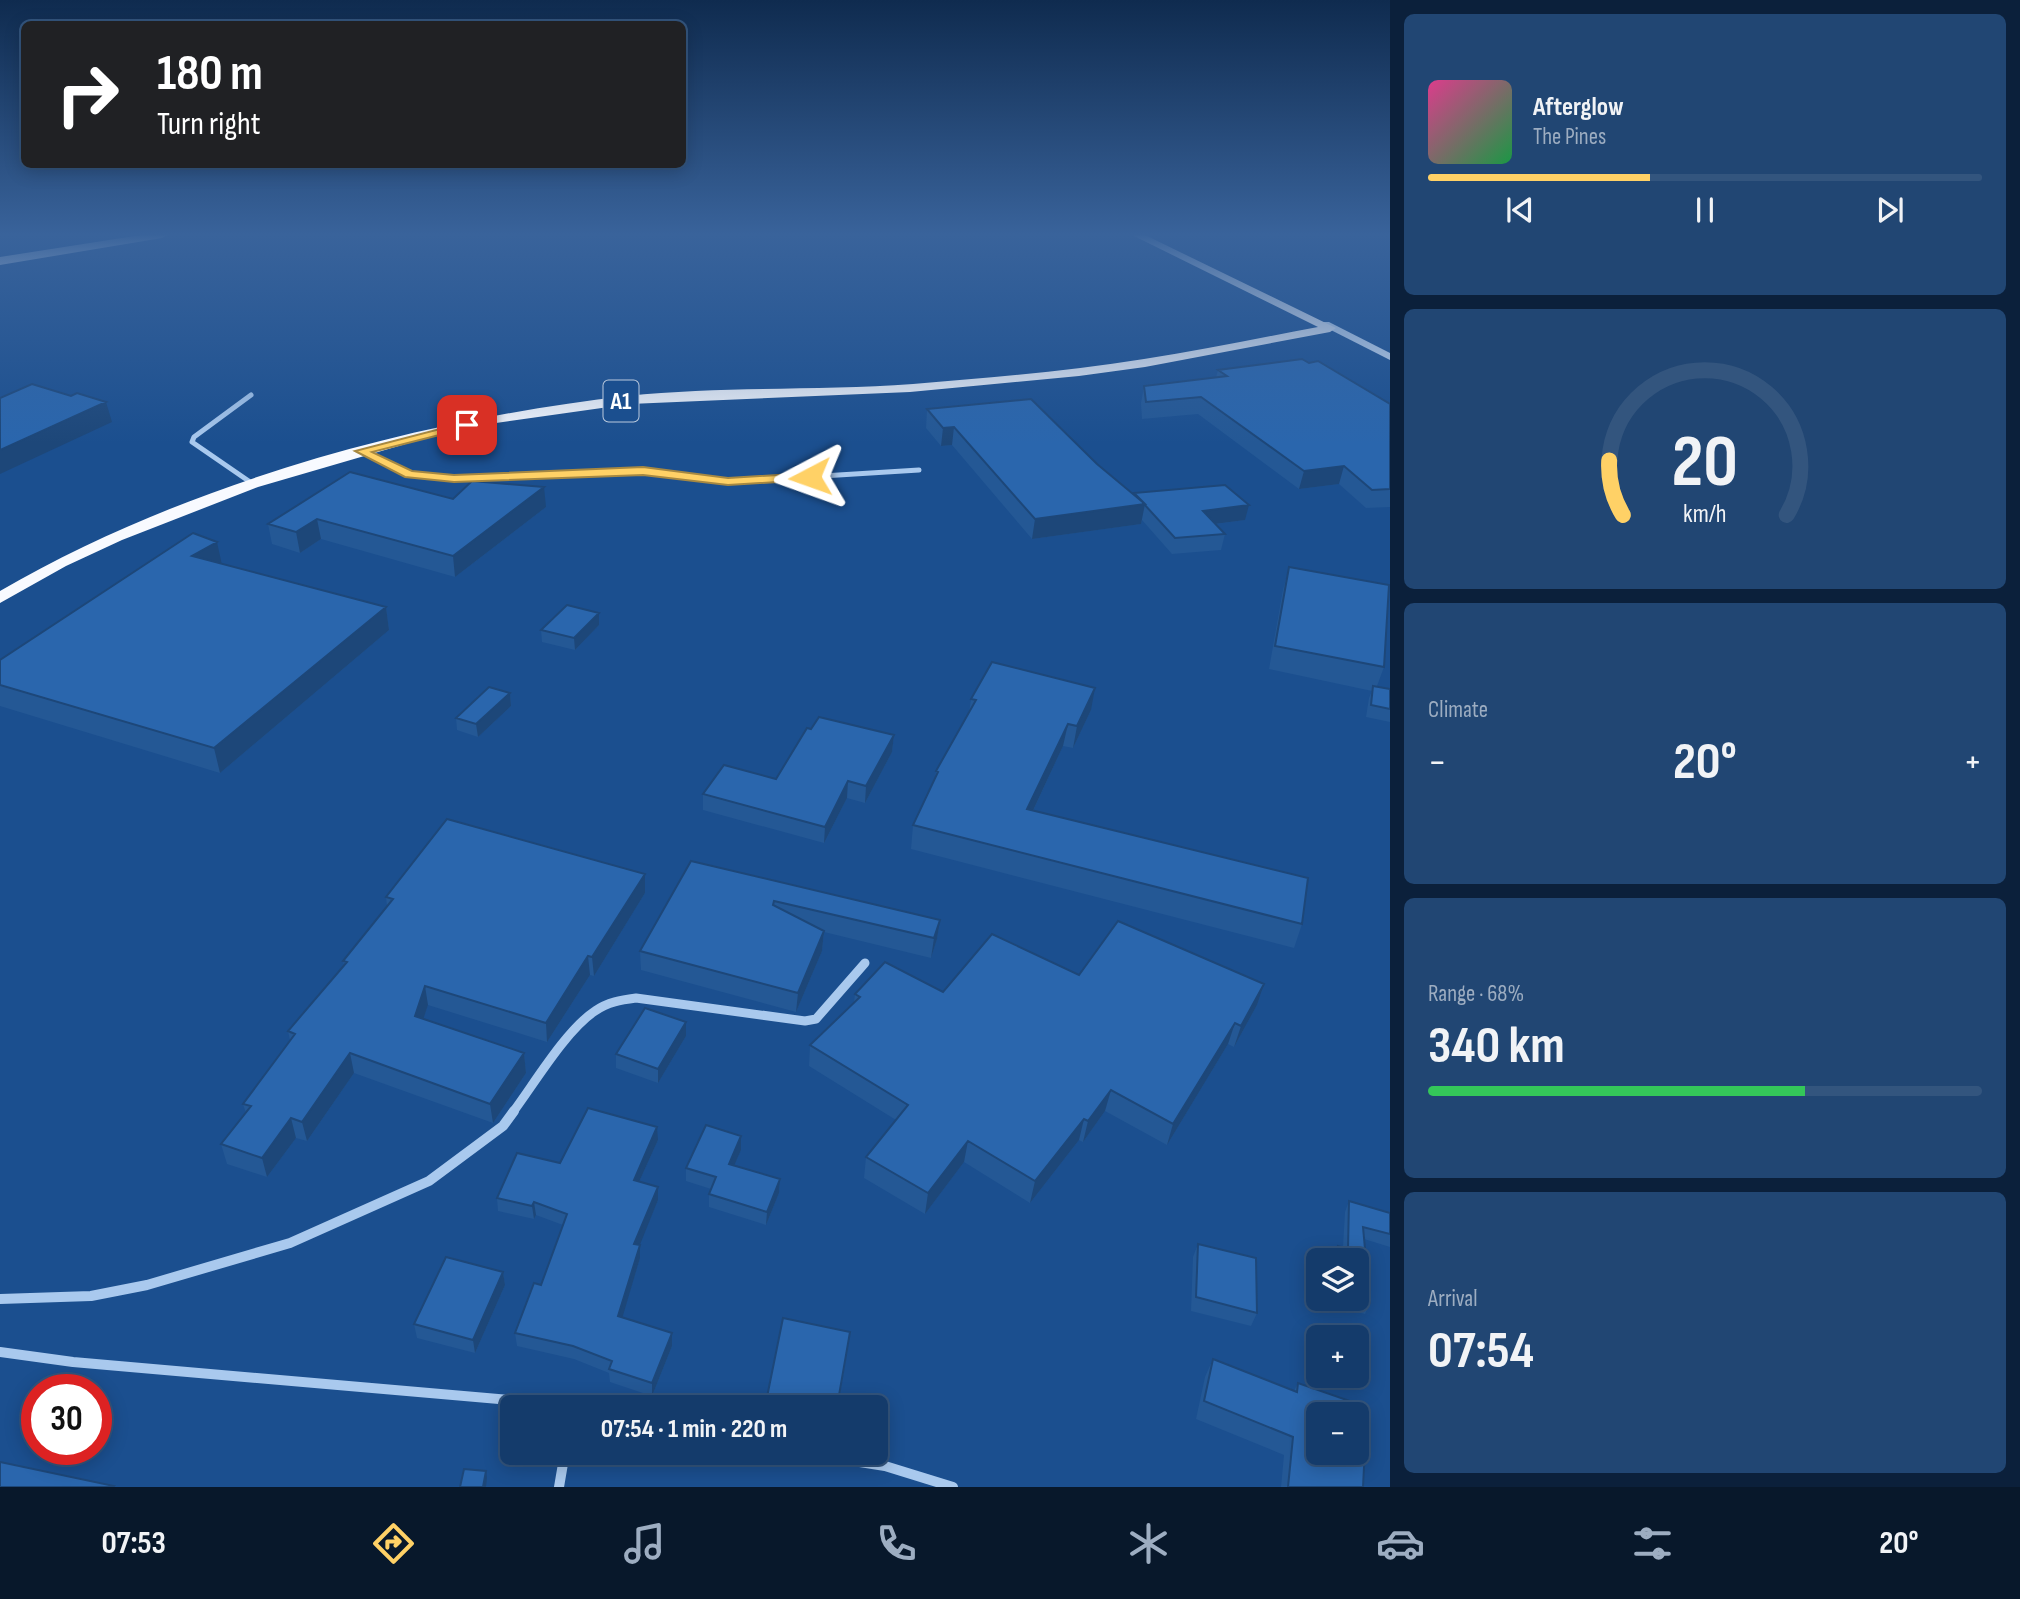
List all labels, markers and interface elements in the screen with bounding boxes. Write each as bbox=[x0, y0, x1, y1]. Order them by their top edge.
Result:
text: 180 m bbox=[157, 45, 263, 104]
icon: right bbox=[42, 49, 133, 140]
text: Afterglow bbox=[1533, 92, 1624, 123]
text: Turn right bbox=[157, 105, 261, 144]
text: The Pines bbox=[1533, 123, 1606, 151]
icon: previous bbox=[1501, 191, 1539, 229]
icon: pause bbox=[1686, 191, 1724, 229]
icon: next bbox=[1871, 191, 1909, 229]
road number: A1 bbox=[604, 380, 638, 422]
pin bbox=[437, 395, 497, 455]
icon: arrive bbox=[448, 406, 486, 444]
text: 20 bbox=[1672, 419, 1738, 507]
position arrow bbox=[773, 440, 847, 514]
text: km/h bbox=[1683, 499, 1727, 530]
text: Climate bbox=[1428, 696, 1488, 724]
text: 20° bbox=[1673, 731, 1737, 794]
text: − bbox=[1428, 740, 1447, 785]
text: + bbox=[1963, 740, 1982, 785]
text: Range · 68% bbox=[1428, 980, 1524, 1008]
text: 340 km bbox=[1428, 1015, 1565, 1078]
map controls bbox=[1306, 1248, 1369, 1465]
button: layers bbox=[1306, 1248, 1369, 1311]
text: Arrival bbox=[1428, 1285, 1477, 1313]
text: 07:54 bbox=[1428, 1320, 1534, 1383]
button: + bbox=[1306, 1325, 1369, 1388]
speed limit sign: 30 bbox=[21, 1374, 112, 1465]
button: − bbox=[1306, 1402, 1369, 1465]
text: 07:54 · 1 min · 220 m bbox=[601, 1414, 787, 1445]
icon: directions bbox=[369, 1519, 418, 1568]
icon: music bbox=[620, 1519, 669, 1568]
icon: phone bbox=[872, 1519, 921, 1568]
icon: climate bbox=[1124, 1519, 1173, 1568]
icon: car bbox=[1376, 1519, 1425, 1568]
icon: filters bbox=[1628, 1519, 1677, 1568]
text: 07:53 bbox=[101, 1524, 166, 1563]
text: 20° bbox=[1879, 1524, 1919, 1563]

